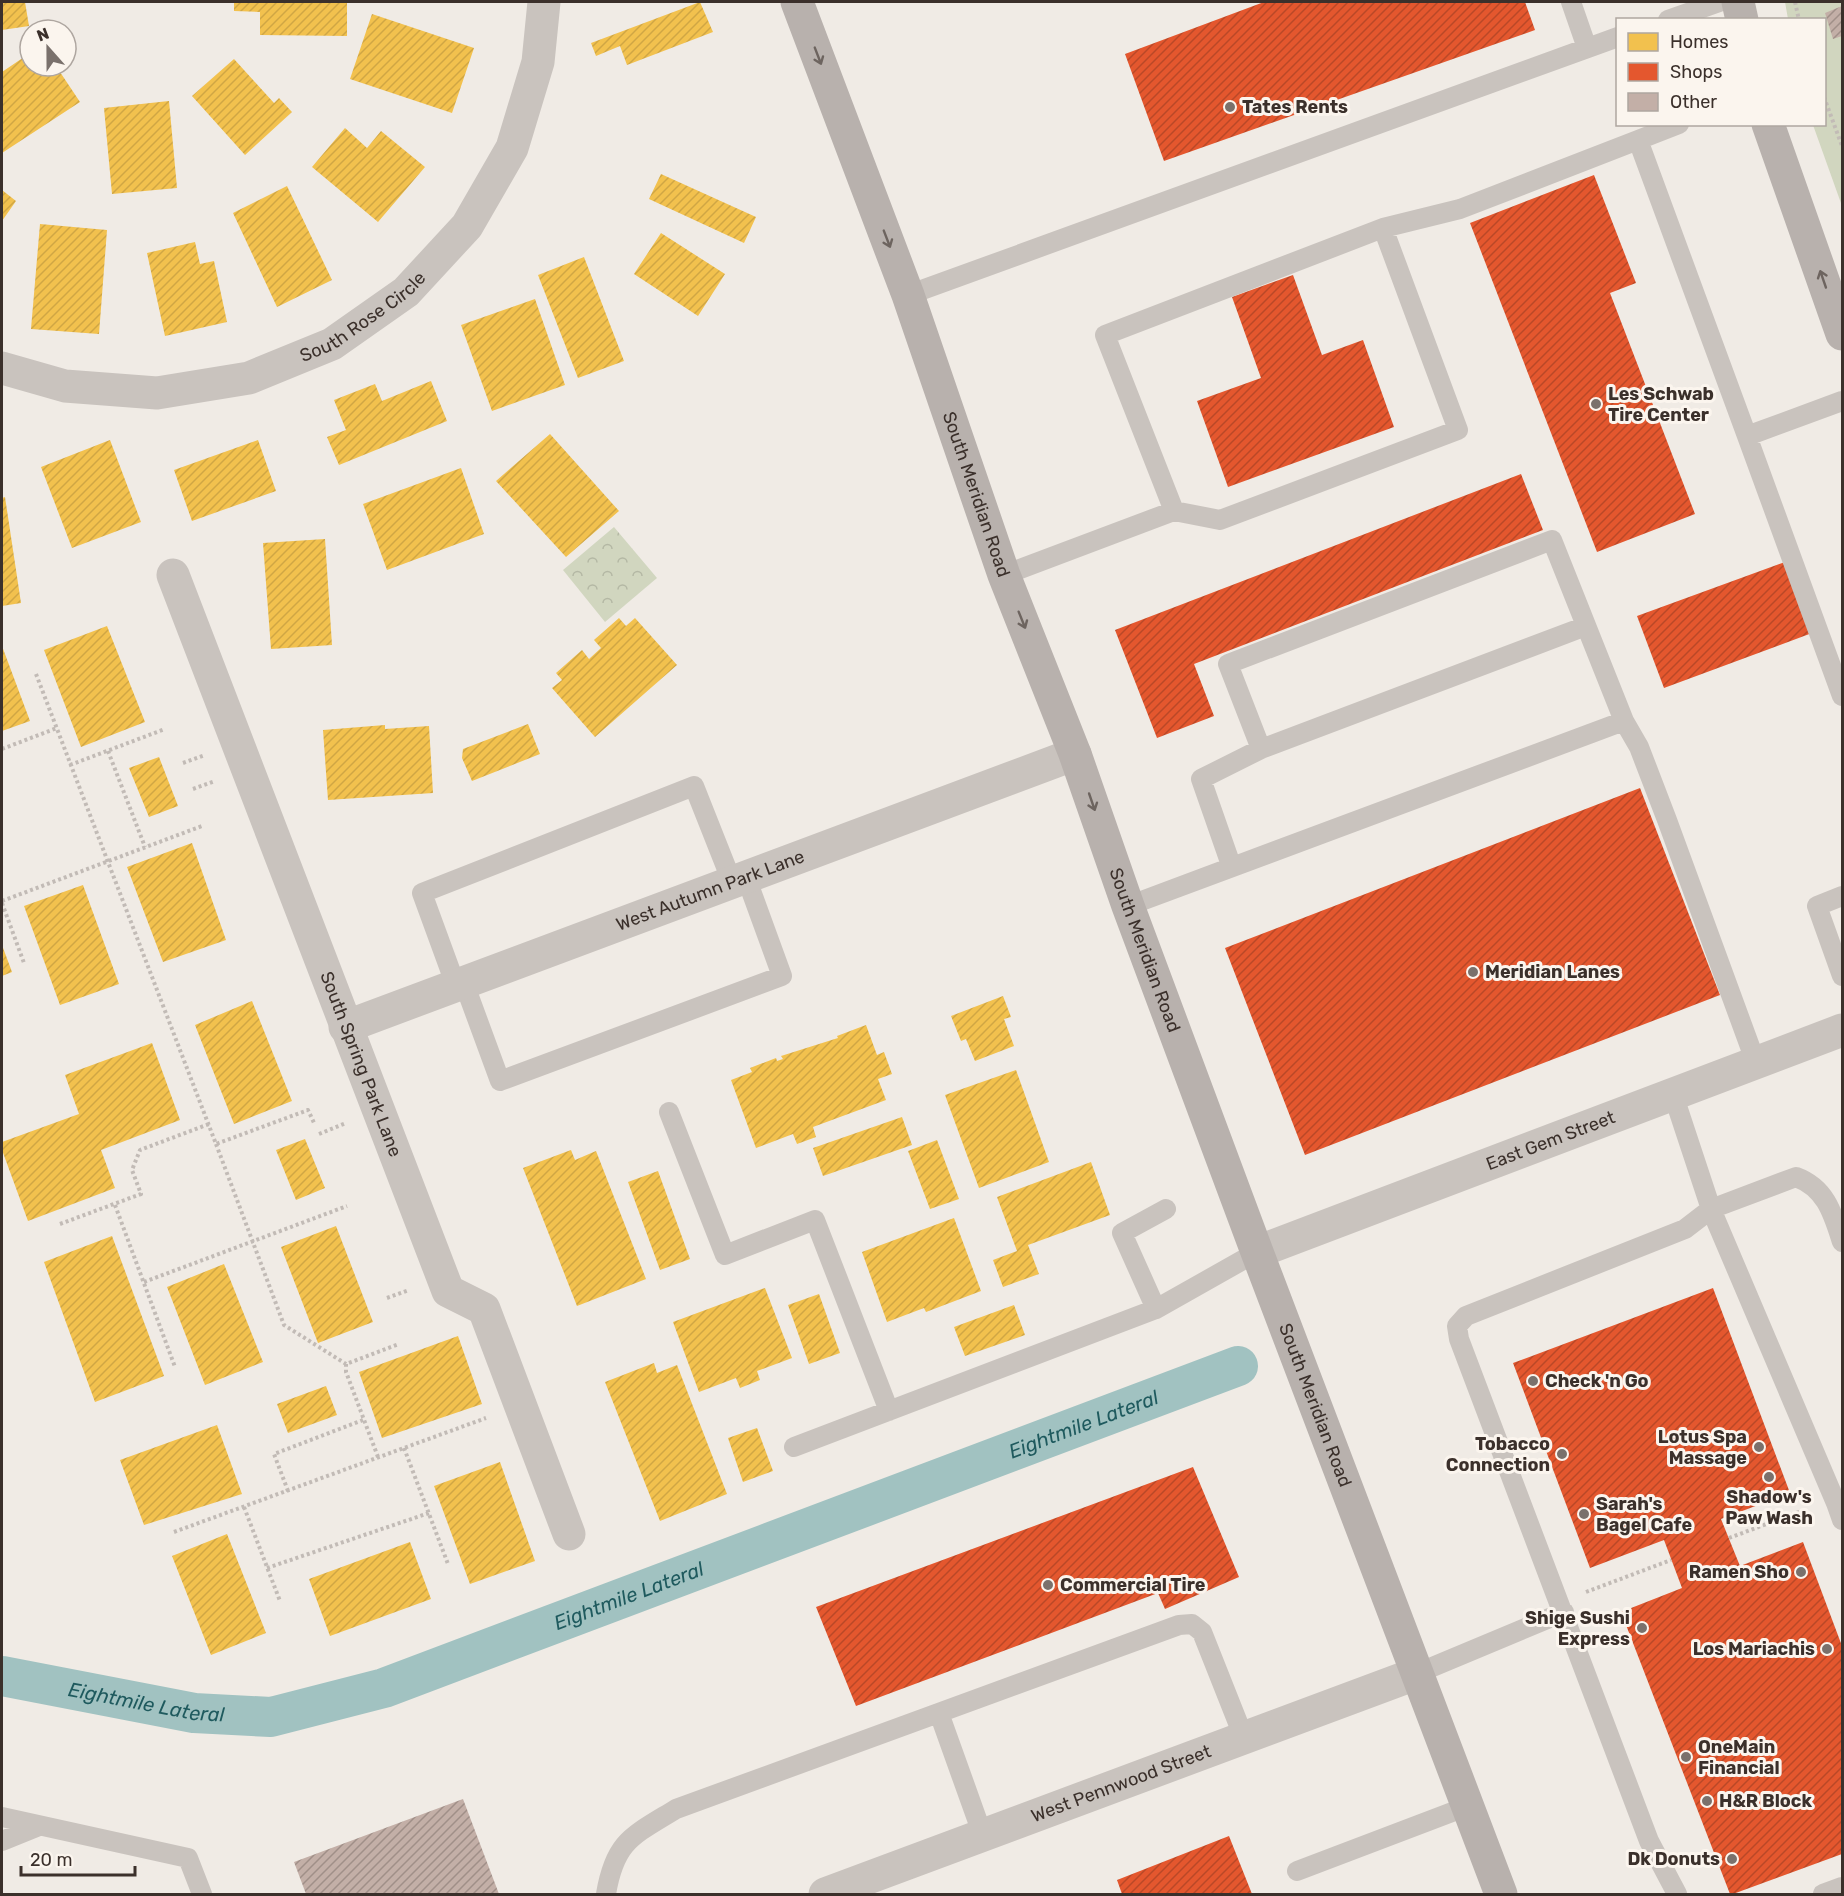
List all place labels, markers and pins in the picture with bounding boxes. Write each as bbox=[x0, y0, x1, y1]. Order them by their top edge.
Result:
place label: Tates Rents bbox=[1242, 96, 1348, 118]
marker: Tates Rents bbox=[1223, 100, 1237, 114]
place label: Les Schwab Tire Center bbox=[1608, 383, 1714, 426]
marker: Les Schwab Tire Center bbox=[1589, 397, 1603, 411]
place label: Meridian Lanes bbox=[1485, 961, 1620, 983]
marker: Meridian Lanes bbox=[1466, 965, 1480, 979]
place label: Check 'n Go bbox=[1545, 1370, 1649, 1392]
marker: Check 'n Go bbox=[1526, 1374, 1540, 1388]
place label: Lotus Spa Massage bbox=[1658, 1426, 1747, 1469]
place label: Tobacco Connection bbox=[1446, 1433, 1550, 1476]
marker: Lotus Spa Massage bbox=[1752, 1440, 1766, 1454]
marker: Tobacco Connection bbox=[1555, 1447, 1569, 1461]
marker: Shadow's Paw Wash bbox=[1762, 1470, 1776, 1484]
place label: Shadow's Paw Wash bbox=[1725, 1486, 1813, 1529]
place label: Sarah's Bagel Cafe bbox=[1596, 1493, 1692, 1536]
marker: Sarah's Bagel Cafe bbox=[1577, 1507, 1591, 1521]
place label: Ramen Sho bbox=[1689, 1561, 1789, 1583]
marker: Ramen Sho bbox=[1794, 1565, 1808, 1579]
place label: Commercial Tire bbox=[1060, 1574, 1206, 1596]
marker: Commercial Tire bbox=[1041, 1578, 1055, 1592]
place label: Shige Sushi Express bbox=[1525, 1607, 1630, 1650]
marker: Shige Sushi Express bbox=[1635, 1621, 1649, 1635]
place label: Los Mariachis bbox=[1693, 1638, 1815, 1660]
marker: Los Mariachis bbox=[1820, 1642, 1834, 1656]
place label: OneMain Financial bbox=[1698, 1736, 1780, 1779]
marker: OneMain Financial bbox=[1679, 1750, 1693, 1764]
place label: H&R Block bbox=[1719, 1790, 1812, 1812]
marker: H&R Block bbox=[1700, 1794, 1714, 1808]
place label: Dk Donuts bbox=[1627, 1848, 1720, 1870]
marker: Dk Donuts bbox=[1725, 1852, 1739, 1866]

